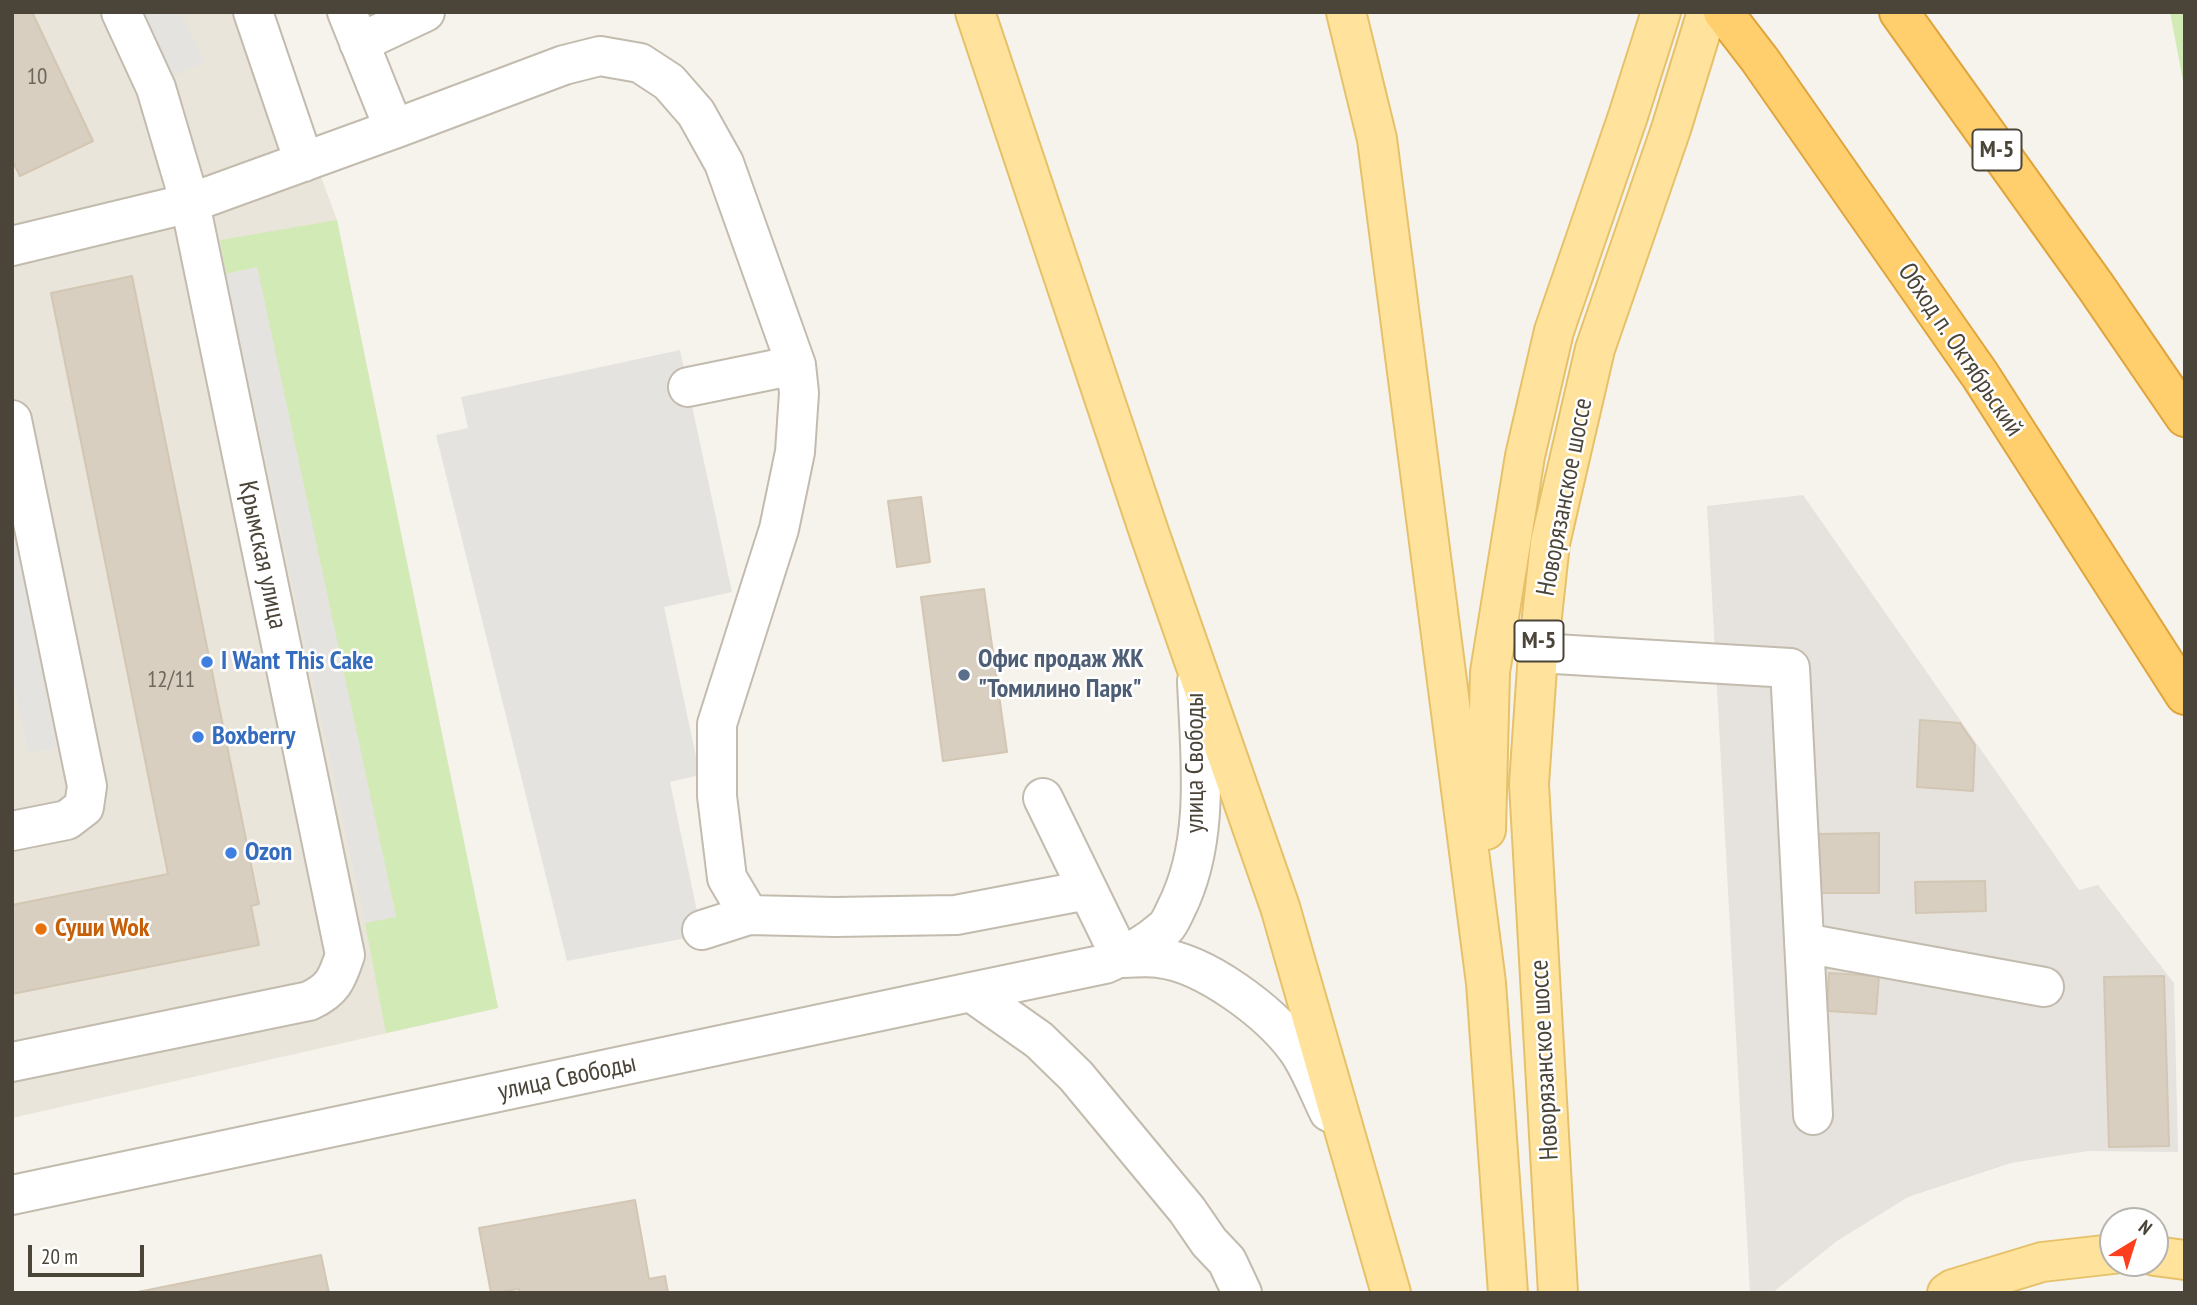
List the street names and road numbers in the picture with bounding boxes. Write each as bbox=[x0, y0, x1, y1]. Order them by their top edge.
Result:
road number: М-5 bbox=[1972, 130, 2022, 170]
street label: Обход п. Октябрьский bbox=[1891, 258, 2029, 442]
street label: Новорязанское шоссе bbox=[1531, 396, 1599, 598]
street label: Крымская улица bbox=[231, 478, 293, 632]
road number: М-5 bbox=[1514, 620, 1564, 662]
street label: улица Свободы bbox=[1180, 693, 1212, 833]
street label: Новорязанское шоссе bbox=[1524, 959, 1566, 1161]
street label: улица Свободы bbox=[495, 1048, 639, 1108]

